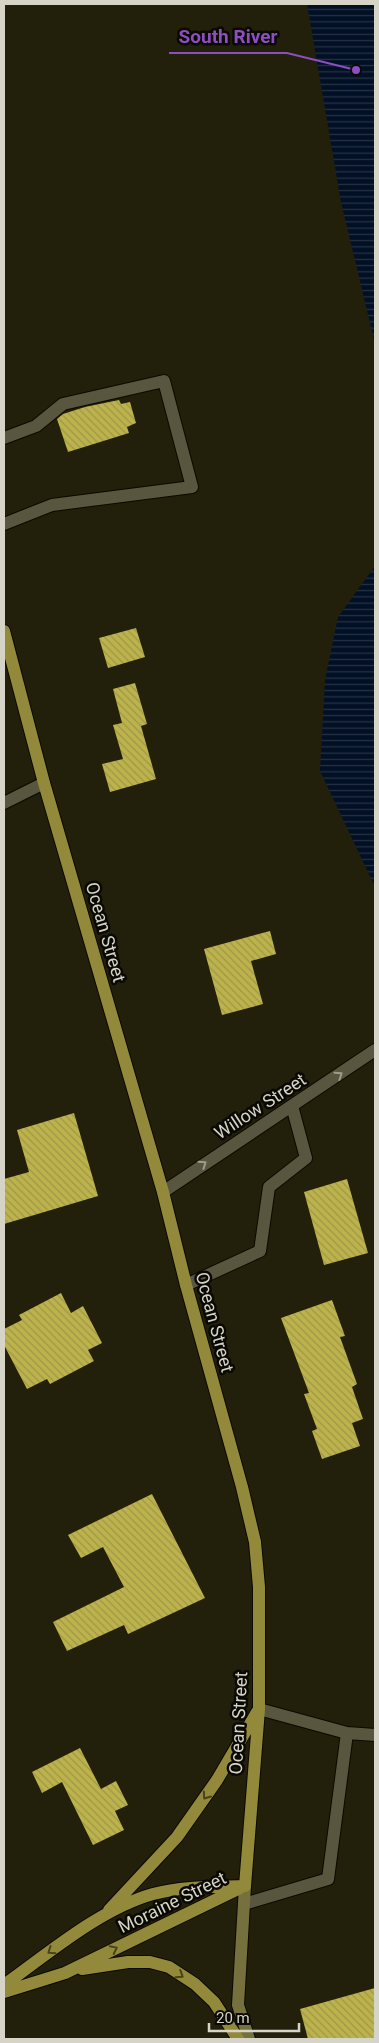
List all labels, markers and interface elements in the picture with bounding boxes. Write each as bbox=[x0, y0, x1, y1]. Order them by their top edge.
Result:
callout: South River bbox=[169, 19, 287, 53]
text: South River bbox=[179, 25, 277, 48]
street label: Ocean Street bbox=[82, 880, 130, 985]
street label: Willow Street bbox=[210, 1069, 310, 1143]
one-way arrow bbox=[333, 1072, 343, 1081]
one-way arrow bbox=[198, 1161, 207, 1170]
street label: Ocean Street bbox=[192, 1270, 239, 1375]
street label: Ocean Street bbox=[225, 1671, 251, 1775]
one-way arrow bbox=[203, 1790, 212, 1800]
street label: Moraine Street bbox=[115, 1867, 229, 1937]
one-way arrow bbox=[47, 1945, 57, 1954]
one-way arrow bbox=[109, 1945, 118, 1955]
one-way arrow bbox=[175, 1968, 184, 1978]
scale bar bbox=[209, 2000, 299, 2032]
text: 20 m bbox=[216, 2009, 250, 2027]

